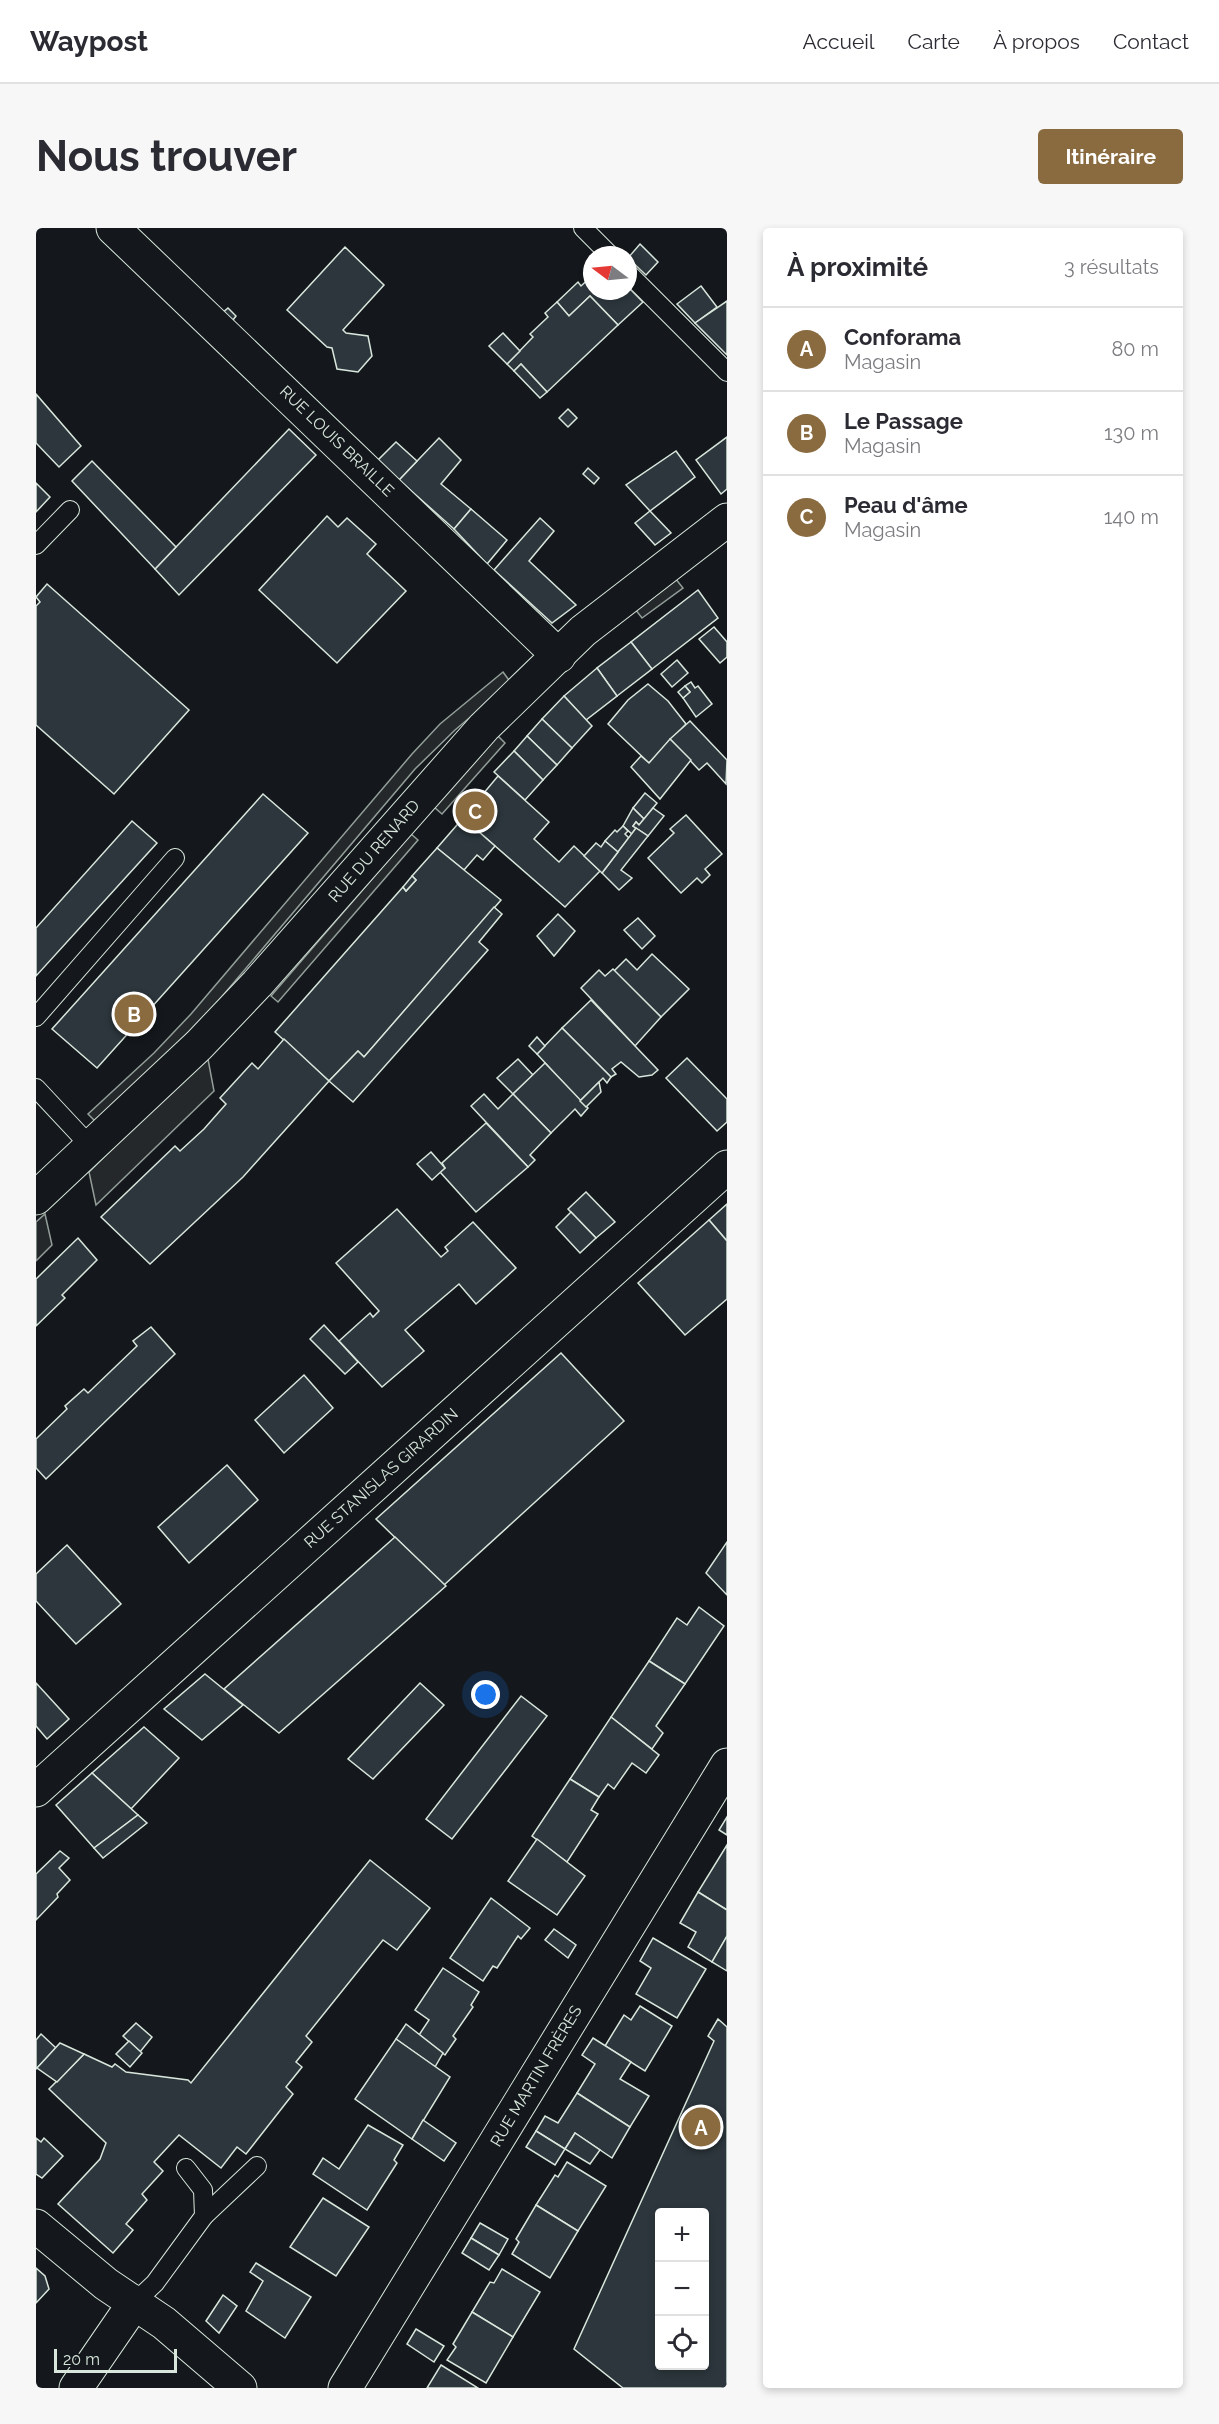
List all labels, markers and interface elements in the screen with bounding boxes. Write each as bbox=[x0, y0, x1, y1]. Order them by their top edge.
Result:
text: Waypost bbox=[30, 25, 148, 58]
text: Accueil bbox=[803, 29, 875, 54]
text: Carte bbox=[908, 29, 960, 54]
text: À propos bbox=[993, 29, 1080, 54]
text: Contact bbox=[1113, 29, 1189, 54]
button: Itinéraire bbox=[1038, 129, 1183, 184]
text: Nous trouver bbox=[36, 132, 297, 181]
north arrow bbox=[583, 246, 637, 300]
text: À proximité bbox=[787, 252, 928, 282]
text: 3 résultats bbox=[1064, 255, 1159, 279]
text: Conforama bbox=[844, 324, 961, 350]
text: A bbox=[800, 337, 813, 361]
text: 80 m bbox=[1111, 337, 1159, 361]
text: Magasin bbox=[844, 350, 921, 374]
street label: RUE LOUIS BRAILLE bbox=[276, 382, 398, 501]
text: Le Passage bbox=[844, 408, 963, 434]
text: B bbox=[800, 421, 813, 445]
text: 130 m bbox=[1104, 421, 1159, 445]
text: Magasin bbox=[844, 434, 921, 458]
text: Peau d'âme bbox=[844, 492, 968, 518]
text: C bbox=[800, 505, 813, 529]
text: 140 m bbox=[1104, 505, 1159, 529]
text: Magasin bbox=[844, 518, 921, 542]
pin: C bbox=[456, 788, 494, 834]
street label: RUE DU RENARD bbox=[324, 796, 424, 906]
pin: B bbox=[114, 992, 154, 1036]
street label: RUE STANISLAS GIRARDIN bbox=[300, 1404, 462, 1552]
your location bbox=[471, 1680, 500, 1709]
street label: RUE MARTIN FRÈRES bbox=[486, 2001, 586, 2150]
pin: A bbox=[682, 2104, 720, 2150]
map controls bbox=[655, 2208, 709, 2370]
button: + bbox=[655, 2208, 709, 2262]
button: − bbox=[655, 2262, 709, 2316]
button: locate bbox=[655, 2316, 709, 2370]
scale bar bbox=[54, 2346, 177, 2374]
text: 20 m bbox=[63, 2350, 100, 2369]

